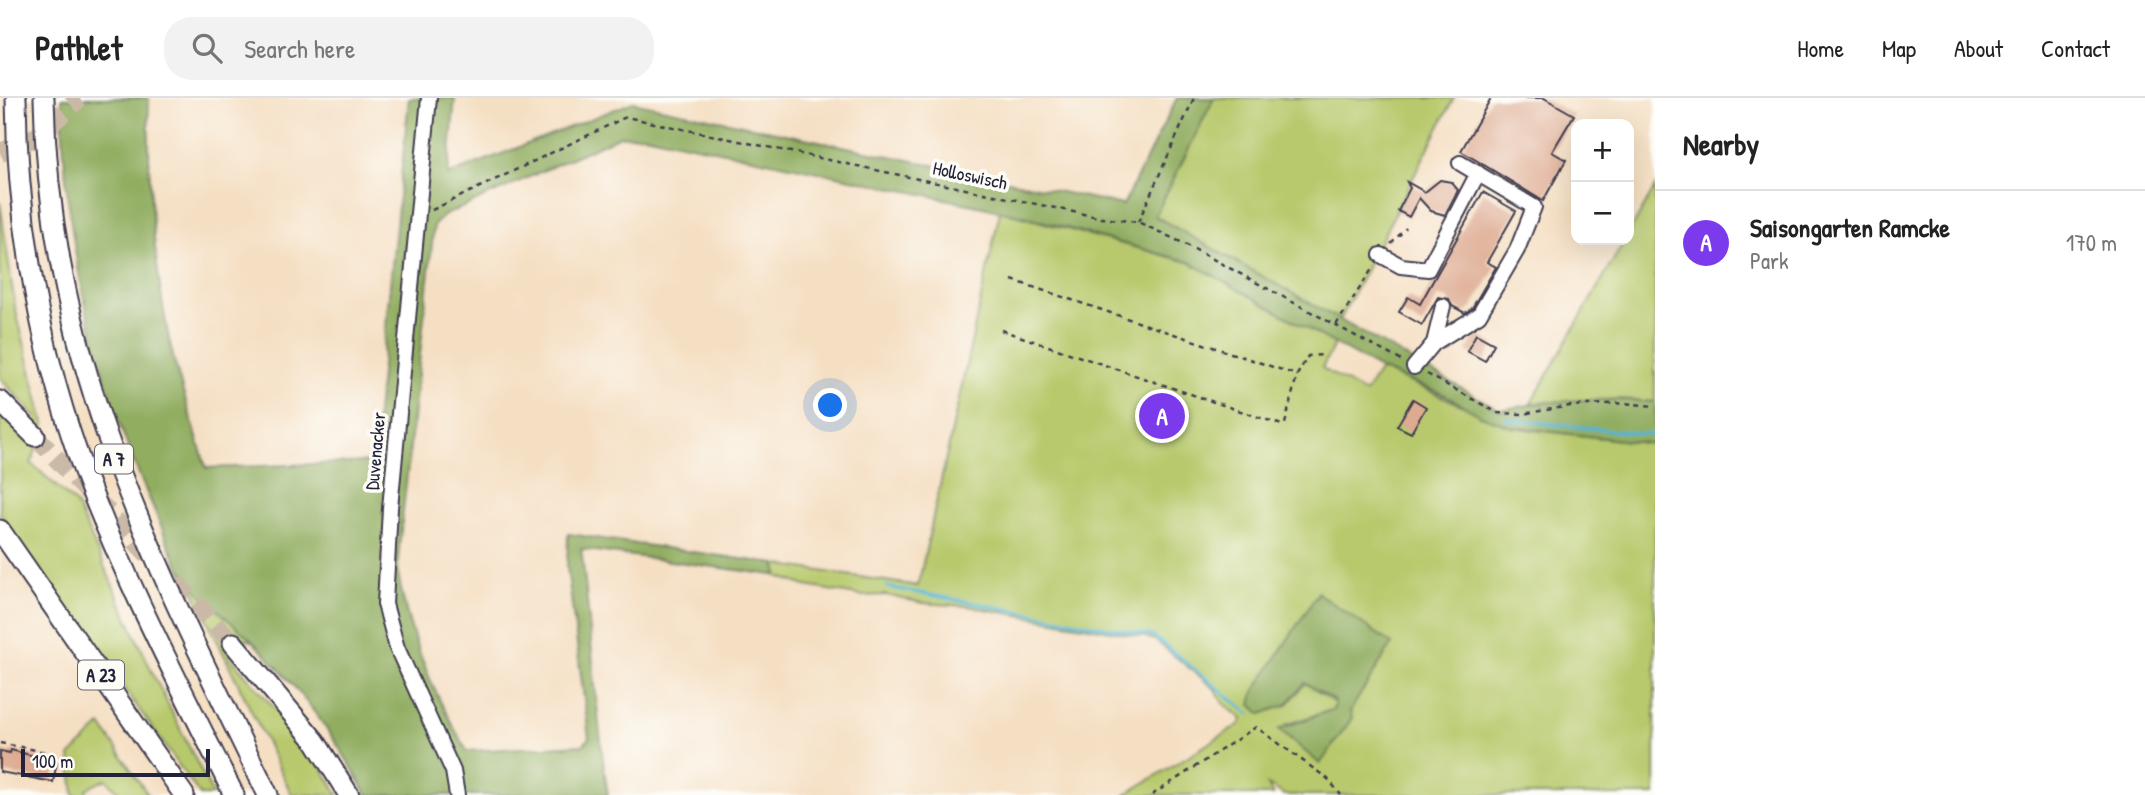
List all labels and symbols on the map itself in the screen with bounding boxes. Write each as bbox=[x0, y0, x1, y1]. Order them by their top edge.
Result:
street label: Holloswisch bbox=[930, 154, 1010, 196]
your location bbox=[813, 388, 847, 422]
pin: A bbox=[1139, 390, 1185, 442]
street label: Duvenacker bbox=[359, 410, 391, 491]
road number: A 7 bbox=[95, 444, 133, 474]
road number: A 23 bbox=[78, 660, 124, 690]
scale bar bbox=[21, 746, 210, 778]

